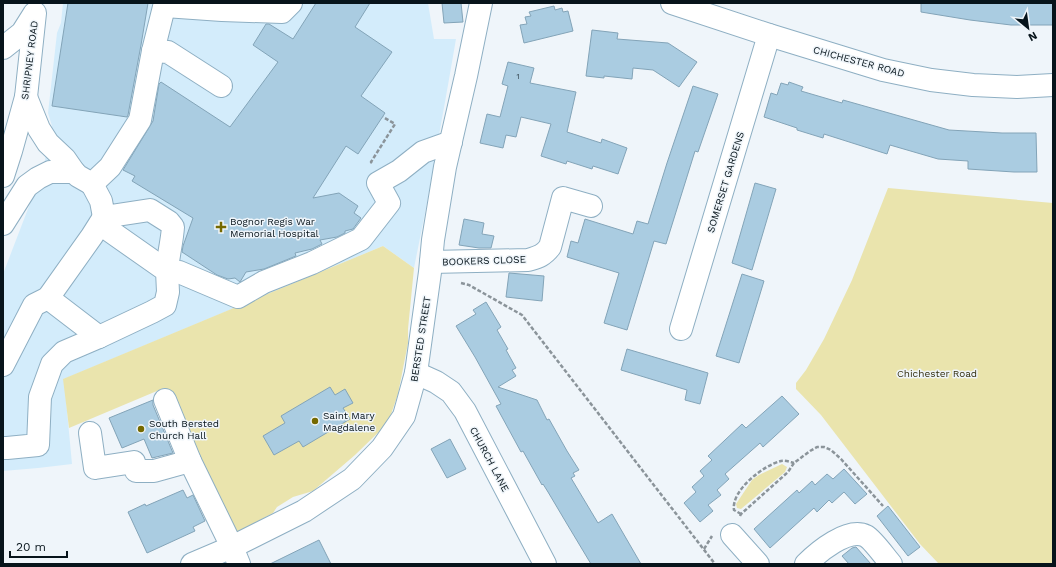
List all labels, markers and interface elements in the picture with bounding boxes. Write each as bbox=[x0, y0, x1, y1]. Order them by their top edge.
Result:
north arrow bbox=[1008, 8, 1048, 48]
street label: SHRIPNEY ROAD bbox=[19, 20, 40, 100]
text: N bbox=[1026, 29, 1039, 44]
street label: CHICHESTER ROAD bbox=[812, 44, 906, 79]
house number: 1 bbox=[516, 72, 520, 81]
street label: SOMERSET GARDENS bbox=[705, 130, 746, 234]
place label: Bognor Regis War Memorial Hospital bbox=[230, 216, 319, 239]
marker: Bognor Regis War Memorial Hospital bbox=[215, 221, 227, 233]
street label: BOOKERS CLOSE bbox=[442, 254, 526, 267]
street label: BERSTED STREET bbox=[408, 296, 433, 383]
park label: Chichester Road bbox=[897, 368, 977, 379]
place label: Saint Mary Magdalene bbox=[323, 410, 376, 433]
marker: Saint Mary Magdalene bbox=[310, 416, 320, 426]
place label: South Bersted Church Hall bbox=[149, 418, 219, 441]
marker: South Bersted Church Hall bbox=[136, 424, 146, 434]
street label: CHURCH LANE bbox=[468, 425, 511, 494]
scale bar bbox=[10, 533, 67, 559]
text: 20 m bbox=[16, 540, 46, 554]

